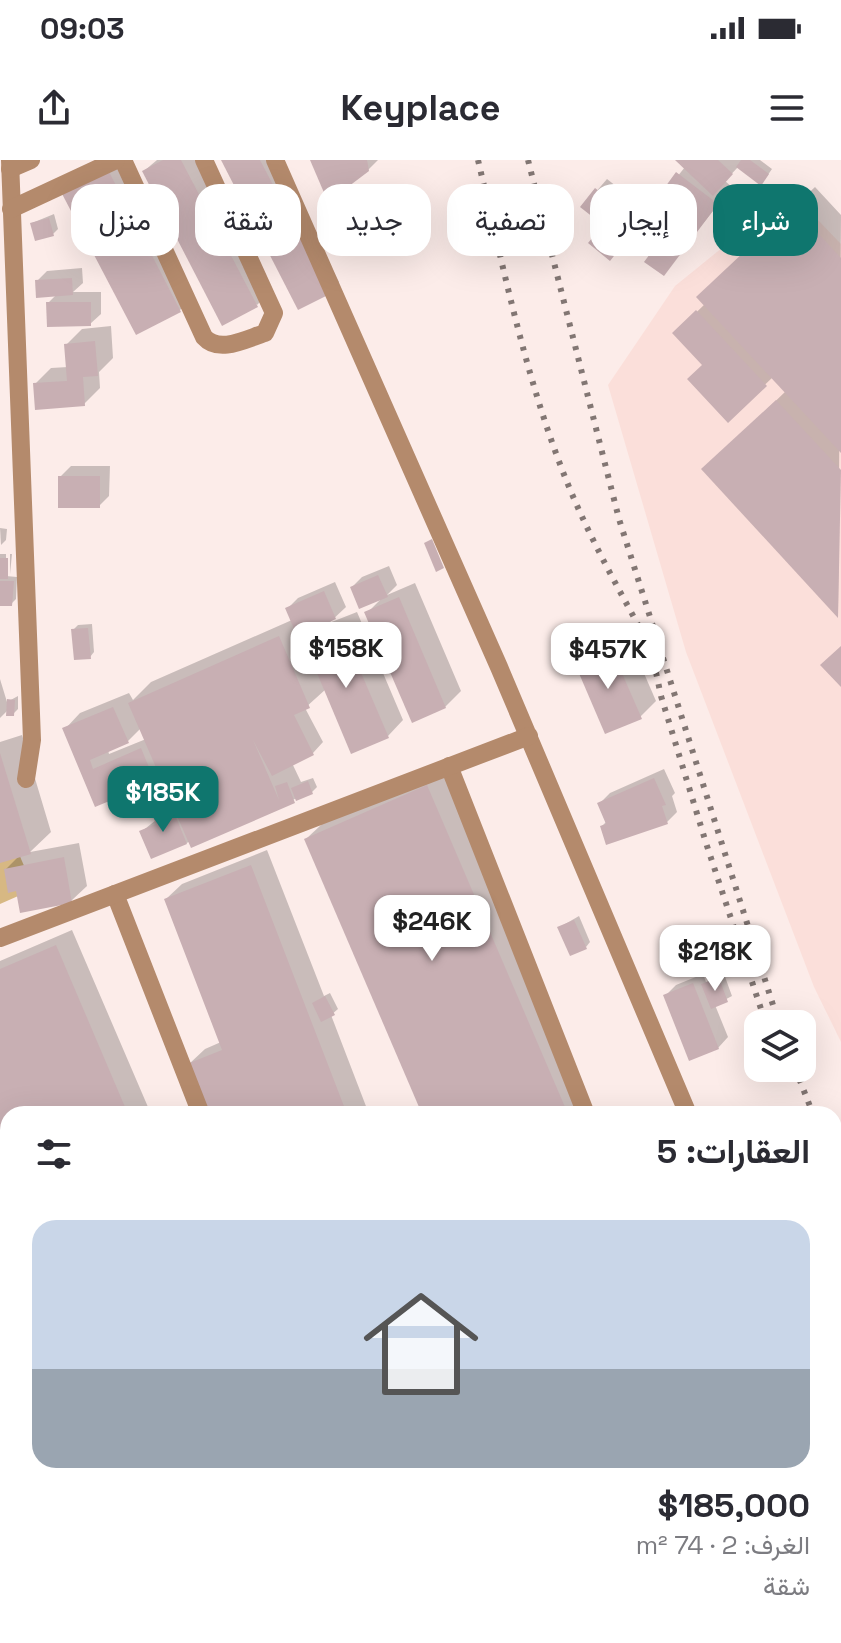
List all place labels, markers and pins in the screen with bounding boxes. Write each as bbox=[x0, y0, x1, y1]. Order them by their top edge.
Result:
pin: $158K bbox=[290, 622, 402, 690]
pin: $457K bbox=[552, 623, 664, 691]
pin: $185K bbox=[107, 766, 219, 834]
pin: $246K bbox=[376, 895, 488, 963]
pin: $218K bbox=[659, 925, 771, 993]

